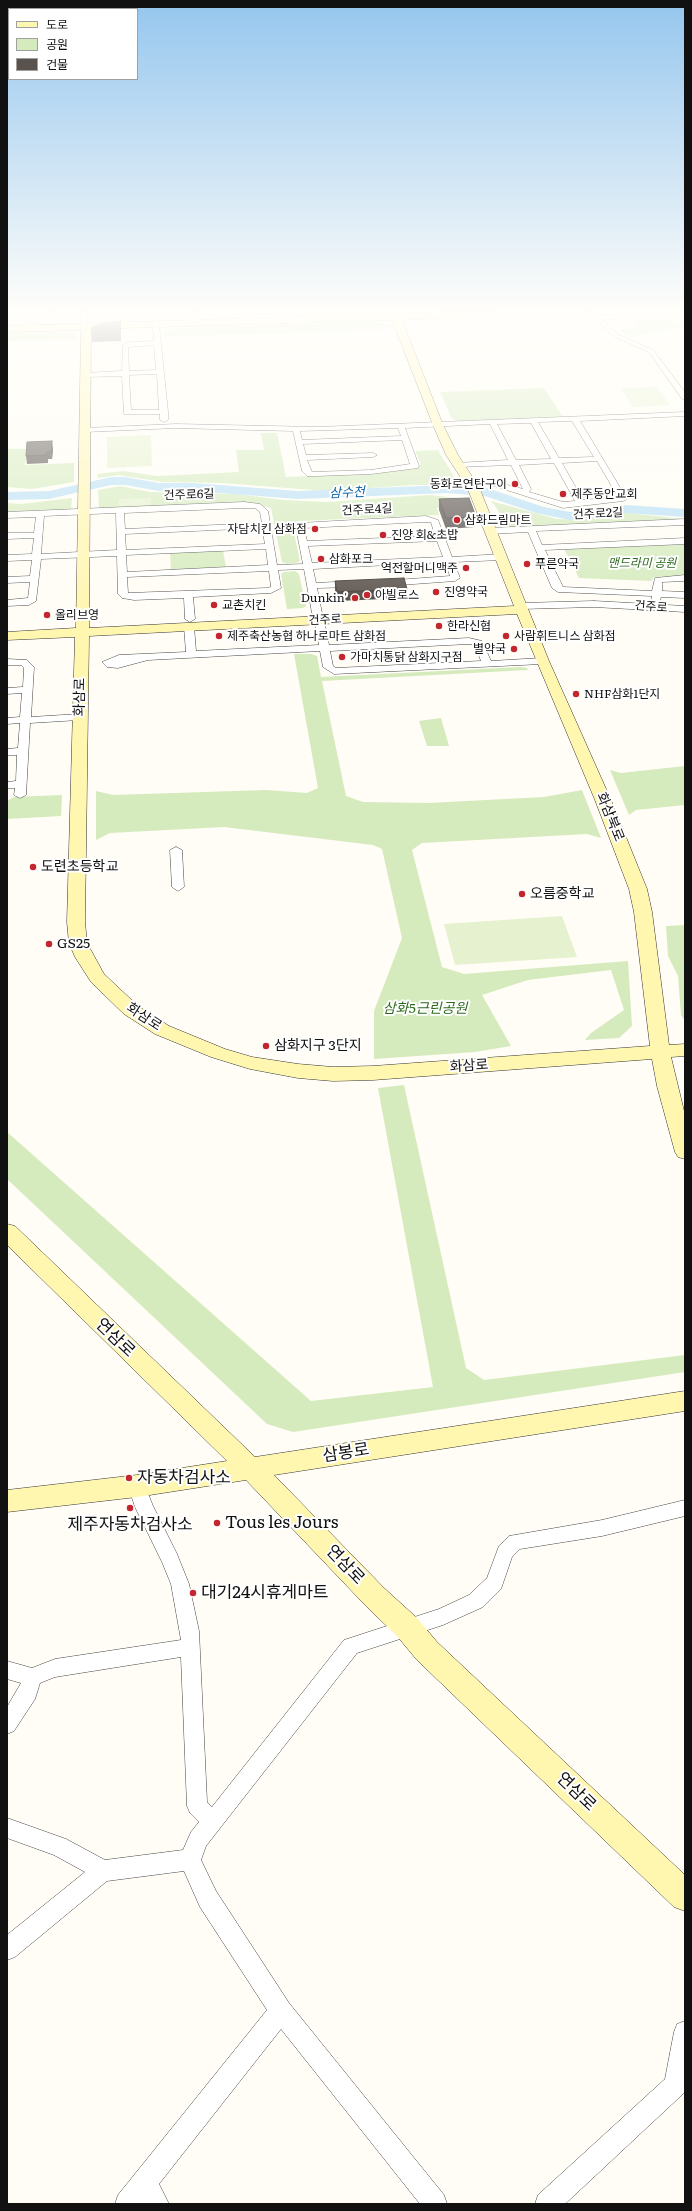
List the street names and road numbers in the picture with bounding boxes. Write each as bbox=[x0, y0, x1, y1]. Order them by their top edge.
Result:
street label: 건주로6길 bbox=[163, 487, 215, 503]
street label: 건주로4길 bbox=[341, 501, 393, 519]
street label: 건주로2길 bbox=[573, 505, 623, 523]
street label: 건주로 bbox=[634, 599, 668, 615]
street label: 건주로 bbox=[308, 612, 342, 628]
street label: 화삼로 bbox=[71, 678, 89, 716]
street label: 화삼북로 bbox=[593, 790, 627, 844]
street label: 화삼로 bbox=[123, 999, 165, 1035]
street label: 화삼로 bbox=[449, 1056, 489, 1076]
street label: 연삼로 bbox=[91, 1314, 139, 1362]
street label: 삼봉로 bbox=[321, 1439, 371, 1467]
street label: 연삼로 bbox=[321, 1541, 369, 1589]
street label: 연삼로 bbox=[552, 1768, 600, 1816]

